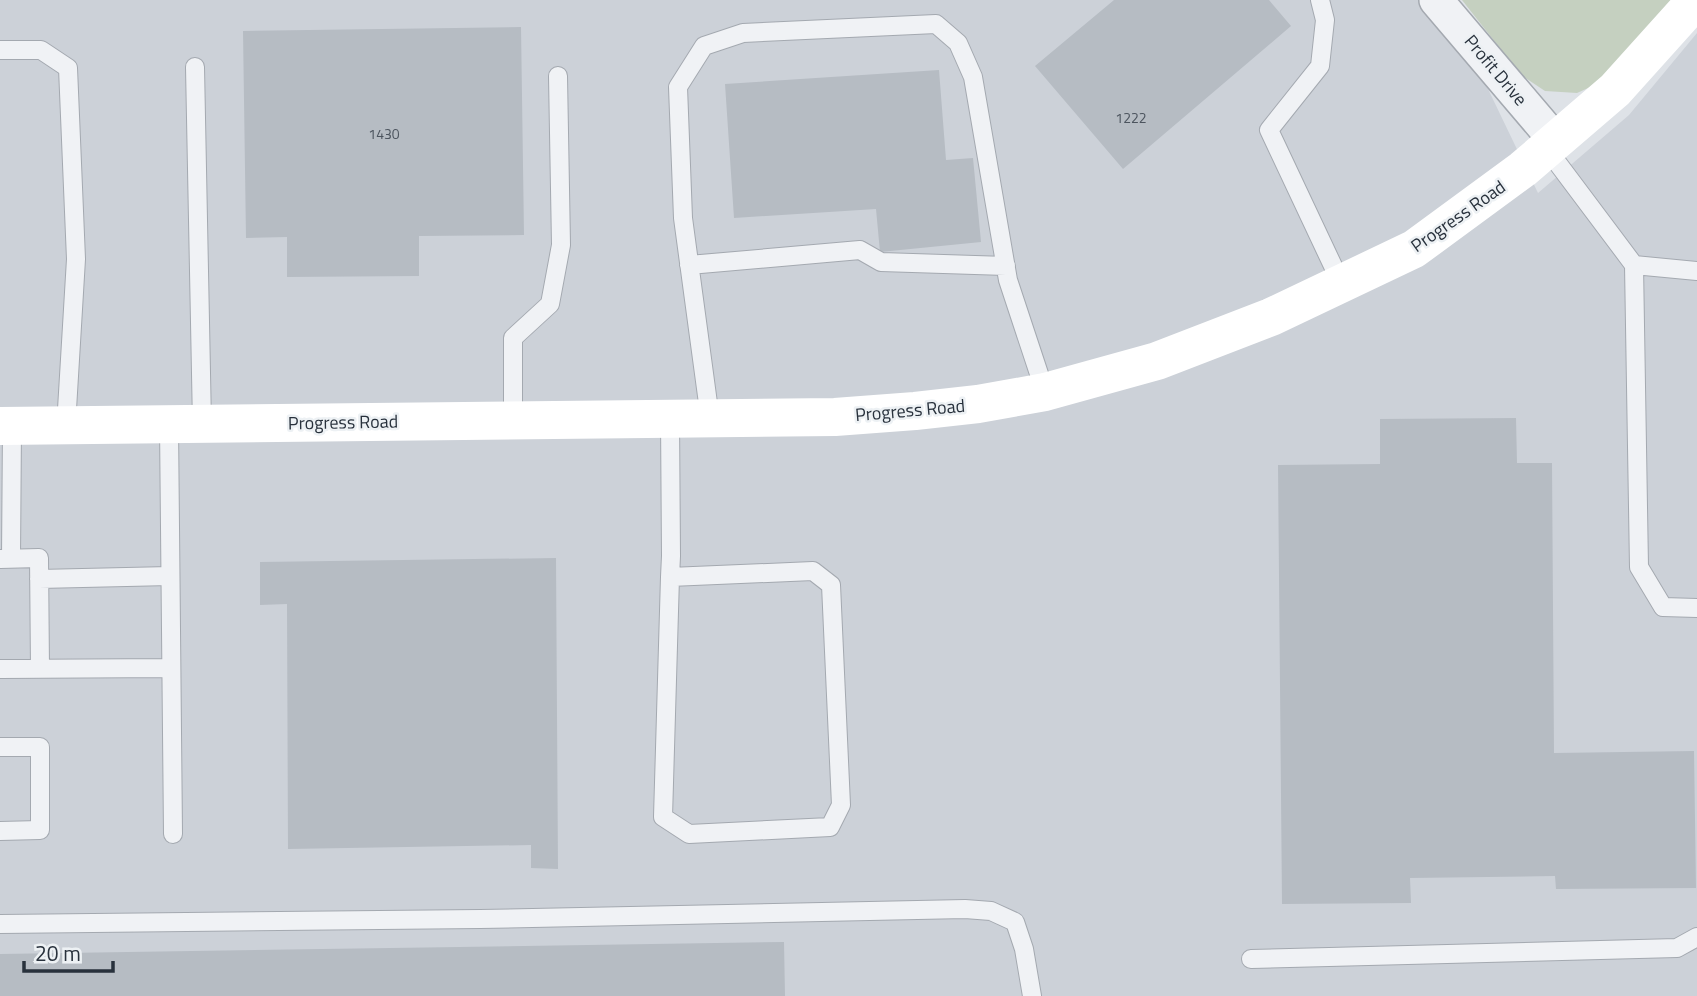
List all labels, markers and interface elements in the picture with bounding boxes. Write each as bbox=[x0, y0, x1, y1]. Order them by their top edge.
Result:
street label: Profit Drive bbox=[1458, 28, 1534, 112]
house number: 1222 bbox=[1115, 107, 1147, 128]
house number: 1430 bbox=[368, 123, 400, 144]
street label: Progress Road bbox=[1405, 173, 1511, 259]
street label: Progress Road bbox=[854, 392, 966, 428]
street label: Progress Road bbox=[288, 408, 398, 436]
scale bar bbox=[24, 930, 114, 974]
text: 20 m bbox=[35, 937, 81, 969]

